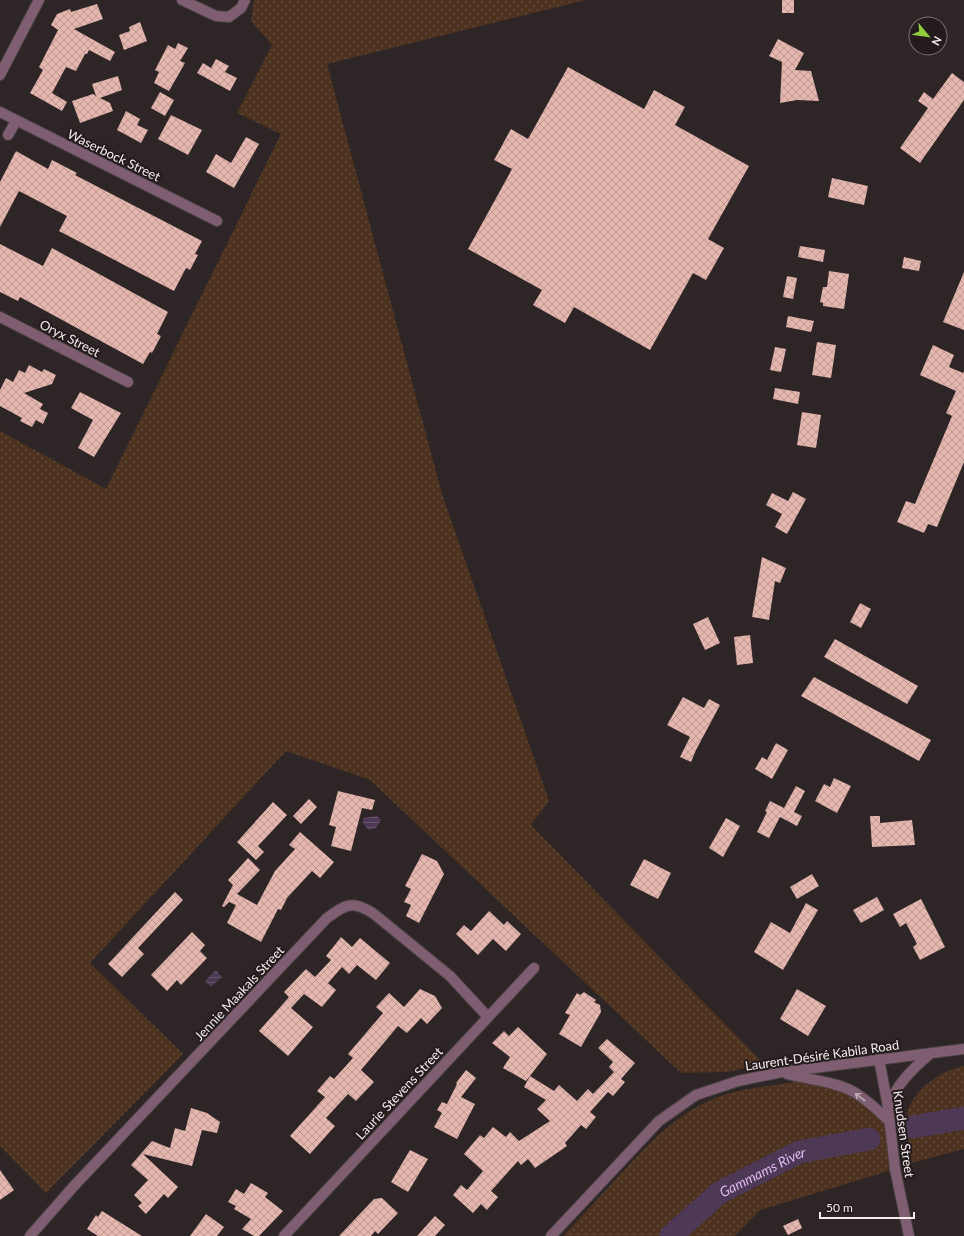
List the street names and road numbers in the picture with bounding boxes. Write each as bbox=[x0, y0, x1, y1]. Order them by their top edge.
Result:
street label: Waserbock Street bbox=[65, 126, 163, 185]
street label: Oryx Street bbox=[37, 316, 103, 360]
street label: Jennie Maakals Street bbox=[191, 942, 287, 1044]
street label: Laurent-Désiré Kabila Road bbox=[744, 1036, 900, 1074]
street label: Laurie Stevens Street bbox=[352, 1043, 446, 1142]
street label: Knudsen Street bbox=[890, 1089, 918, 1179]

